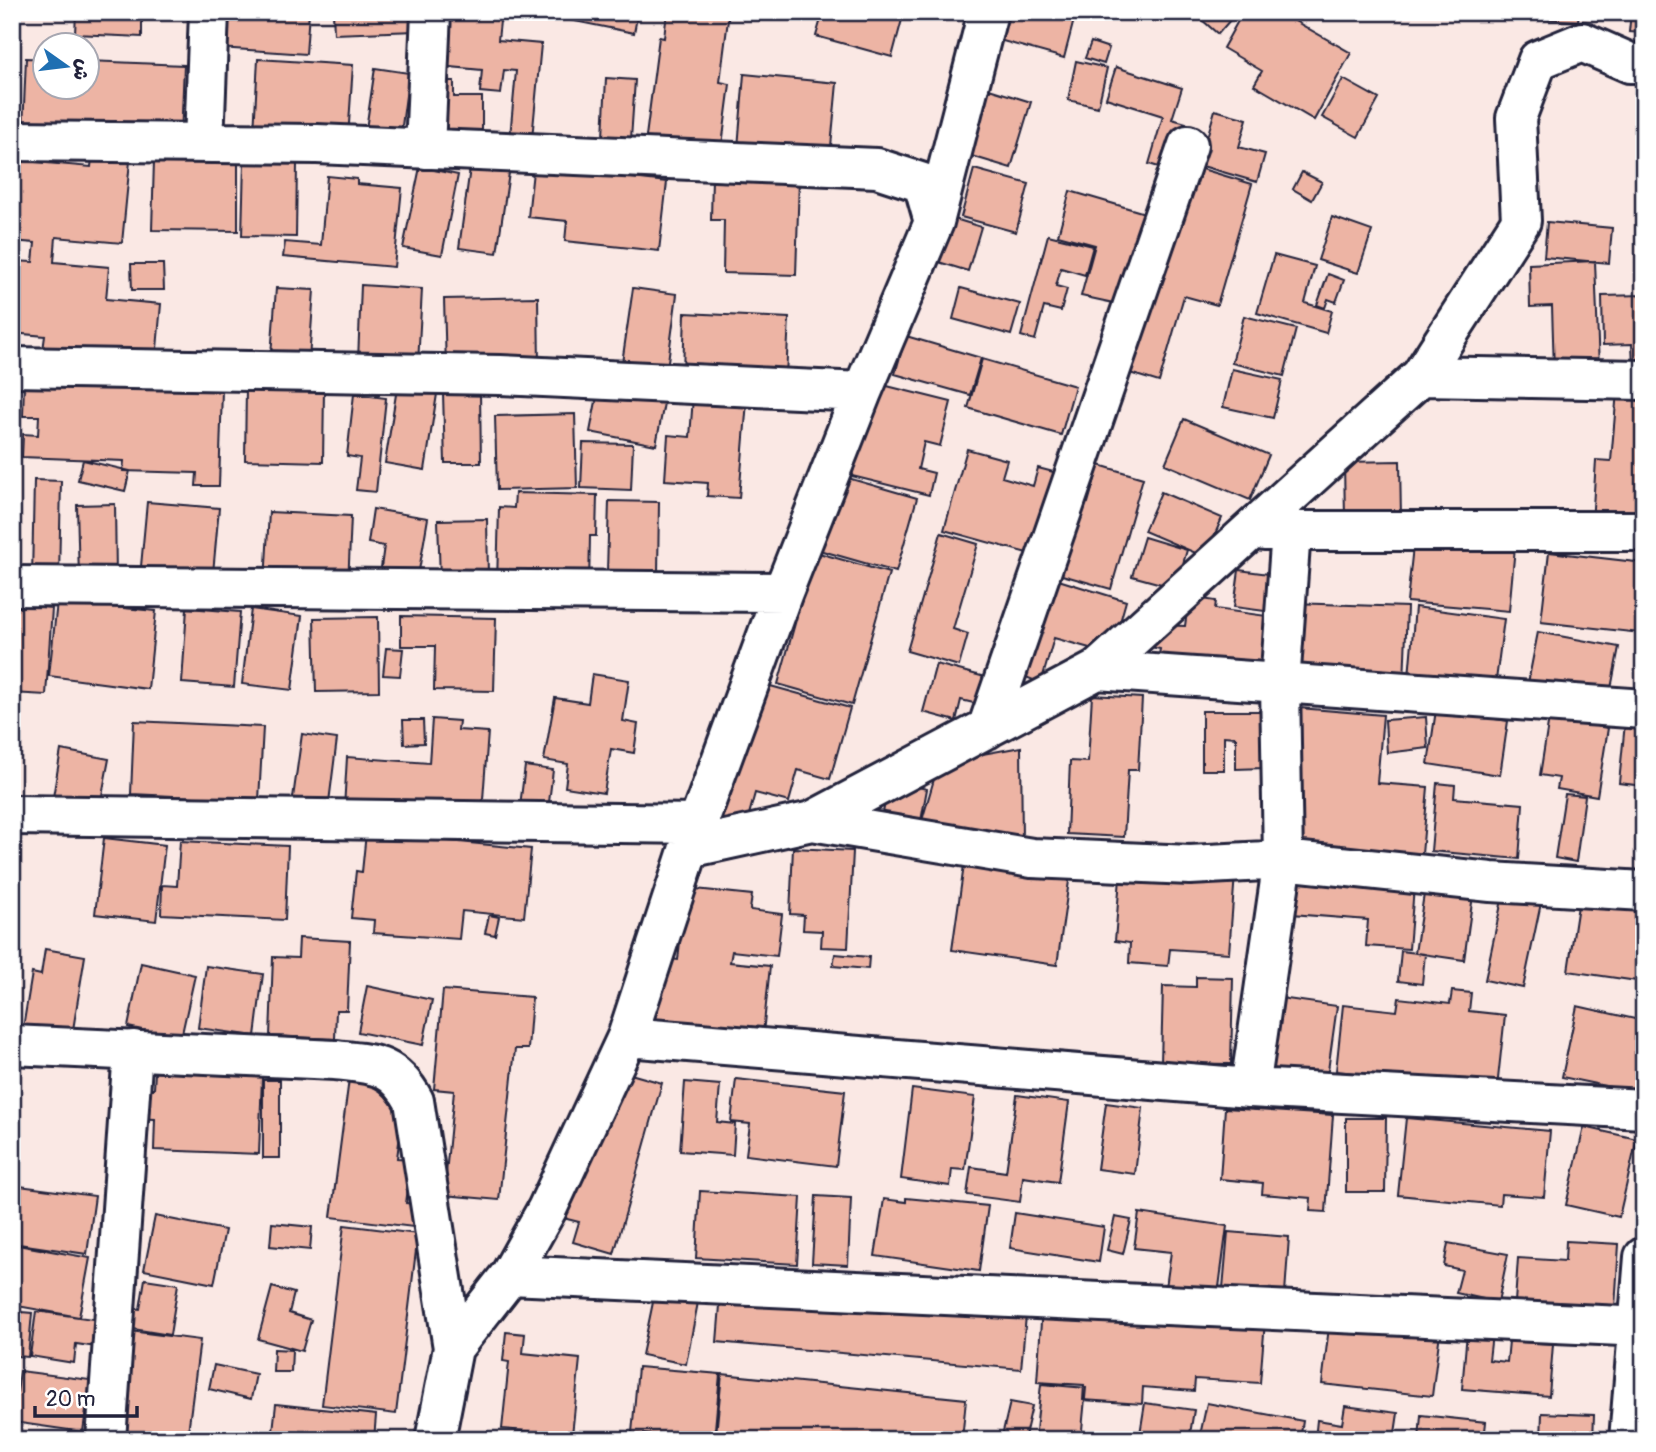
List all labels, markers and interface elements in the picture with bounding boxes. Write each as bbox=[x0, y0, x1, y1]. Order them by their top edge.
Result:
north arrow bbox=[32, 32, 102, 102]
text: ش bbox=[67, 57, 96, 83]
scale bar bbox=[35, 1375, 136, 1419]
text: 20 m bbox=[46, 1386, 95, 1413]

